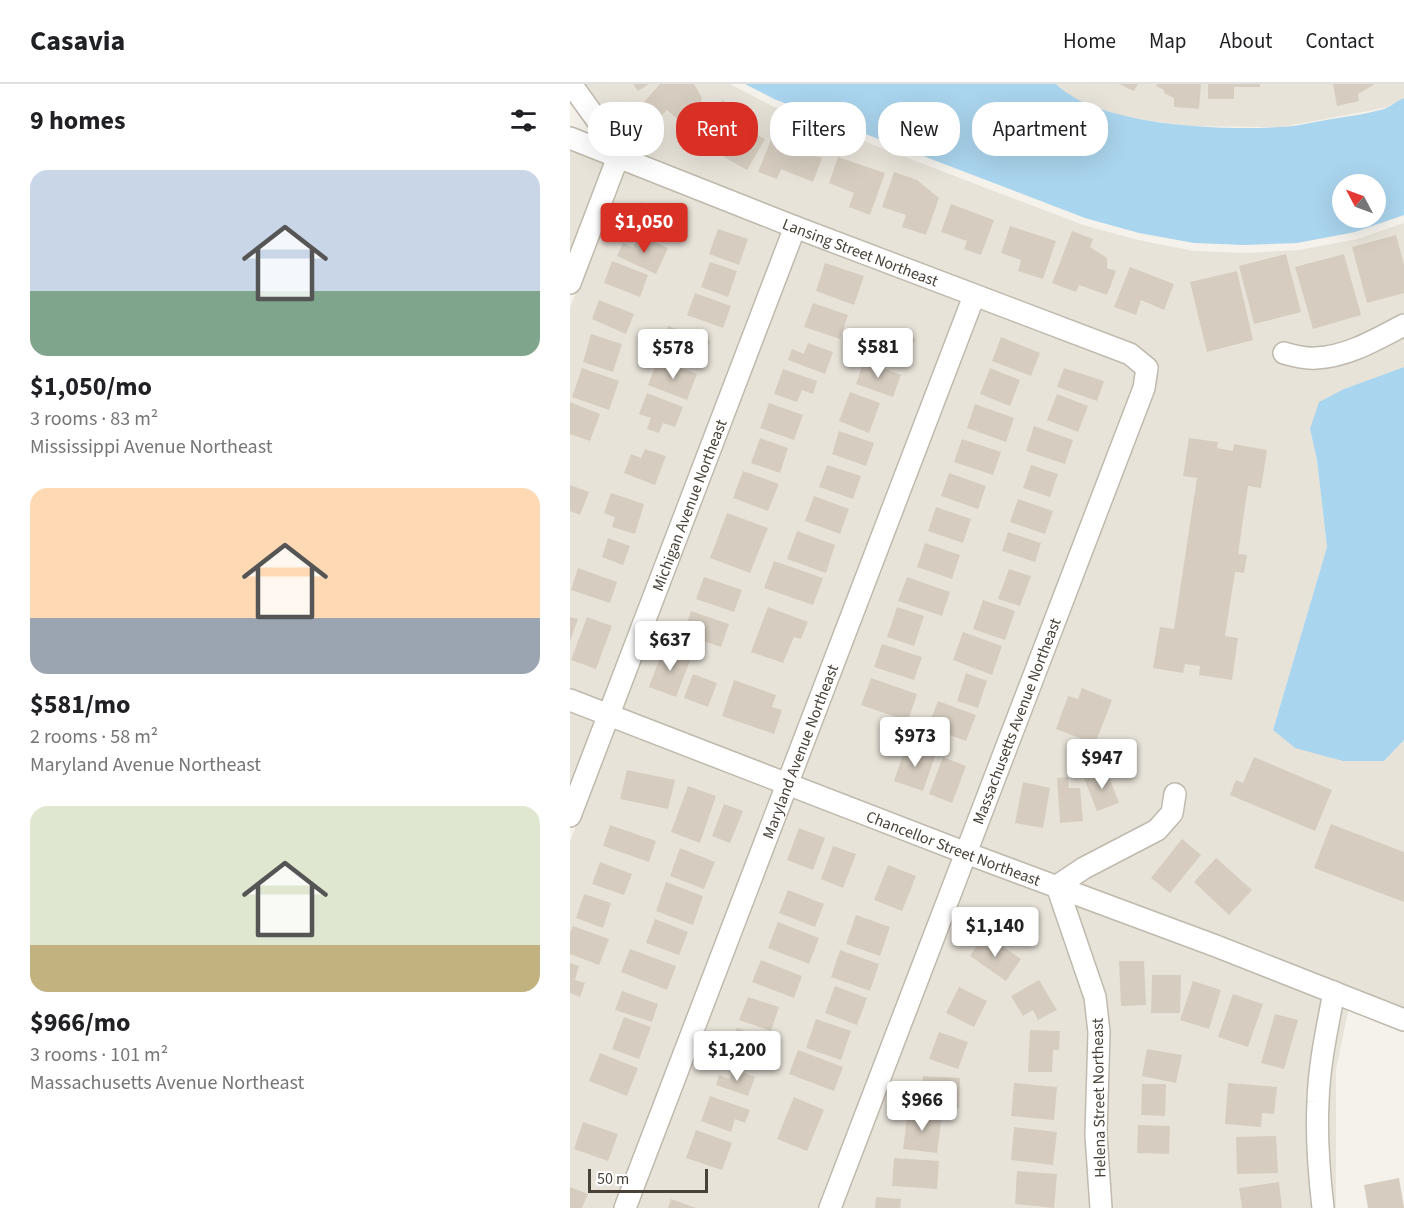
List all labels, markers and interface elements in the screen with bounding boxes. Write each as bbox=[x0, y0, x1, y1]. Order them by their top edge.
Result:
text: Casavia bbox=[30, 21, 125, 61]
text: Home bbox=[1063, 26, 1116, 56]
text: Map bbox=[1149, 26, 1187, 56]
text: About bbox=[1220, 26, 1272, 56]
text: Contact bbox=[1305, 26, 1374, 56]
text: 9 homes bbox=[30, 102, 125, 139]
chip: Buy bbox=[588, 102, 664, 156]
chip: Rent bbox=[676, 102, 758, 156]
chip: Filters bbox=[770, 102, 866, 156]
chip: New bbox=[878, 102, 960, 156]
chip: Apartment bbox=[972, 102, 1108, 156]
icon: filters bbox=[507, 104, 540, 137]
north arrow bbox=[1332, 174, 1386, 228]
map controls bbox=[1332, 174, 1386, 228]
pin: $1,050 bbox=[595, 203, 693, 254]
text: $1,050 bbox=[615, 208, 673, 236]
icon: home bbox=[231, 209, 339, 317]
street label: Lansing Street Northeast bbox=[779, 213, 942, 293]
pin: $581 bbox=[842, 328, 914, 379]
pin: $578 bbox=[637, 329, 709, 380]
text: $581 bbox=[857, 333, 899, 361]
text: $578 bbox=[652, 334, 694, 362]
text: $1,050/mo bbox=[30, 368, 152, 405]
text: 3 rooms · 83 m² bbox=[30, 405, 158, 433]
street label: Michigan Avenue Northeast bbox=[647, 416, 733, 594]
text: Mississippi Avenue Northeast bbox=[30, 433, 272, 461]
icon: home bbox=[231, 527, 339, 635]
street label: Massachusetts Avenue Northeast bbox=[967, 614, 1067, 828]
pin: $637 bbox=[634, 621, 706, 672]
text: $637 bbox=[649, 626, 691, 654]
street label: Maryland Avenue Northeast bbox=[757, 661, 844, 842]
text: $581/mo bbox=[30, 686, 130, 723]
pin: $973 bbox=[879, 717, 951, 768]
text: $973 bbox=[894, 722, 936, 750]
text: 2 rooms · 58 m² bbox=[30, 723, 158, 751]
pin: $947 bbox=[1066, 739, 1138, 790]
text: $947 bbox=[1081, 744, 1123, 772]
text: Maryland Avenue Northeast bbox=[30, 751, 261, 779]
street label: Chancellor Street Northeast bbox=[863, 805, 1044, 892]
icon: home bbox=[231, 845, 339, 953]
pin: $1,140 bbox=[946, 907, 1044, 958]
text: $1,140 bbox=[966, 912, 1024, 940]
text: $966/mo bbox=[30, 1004, 130, 1041]
street label: Helena Street Northeast bbox=[1087, 1017, 1111, 1178]
pin: $1,200 bbox=[688, 1031, 786, 1082]
text: $1,200 bbox=[708, 1036, 766, 1064]
text: 3 rooms · 101 m² bbox=[30, 1041, 168, 1069]
text: Massachusetts Avenue Northeast bbox=[30, 1069, 304, 1097]
pin: $966 bbox=[886, 1081, 958, 1132]
text: $966 bbox=[901, 1086, 943, 1114]
scale bar bbox=[588, 1166, 708, 1194]
text: 50 m bbox=[597, 1168, 629, 1190]

